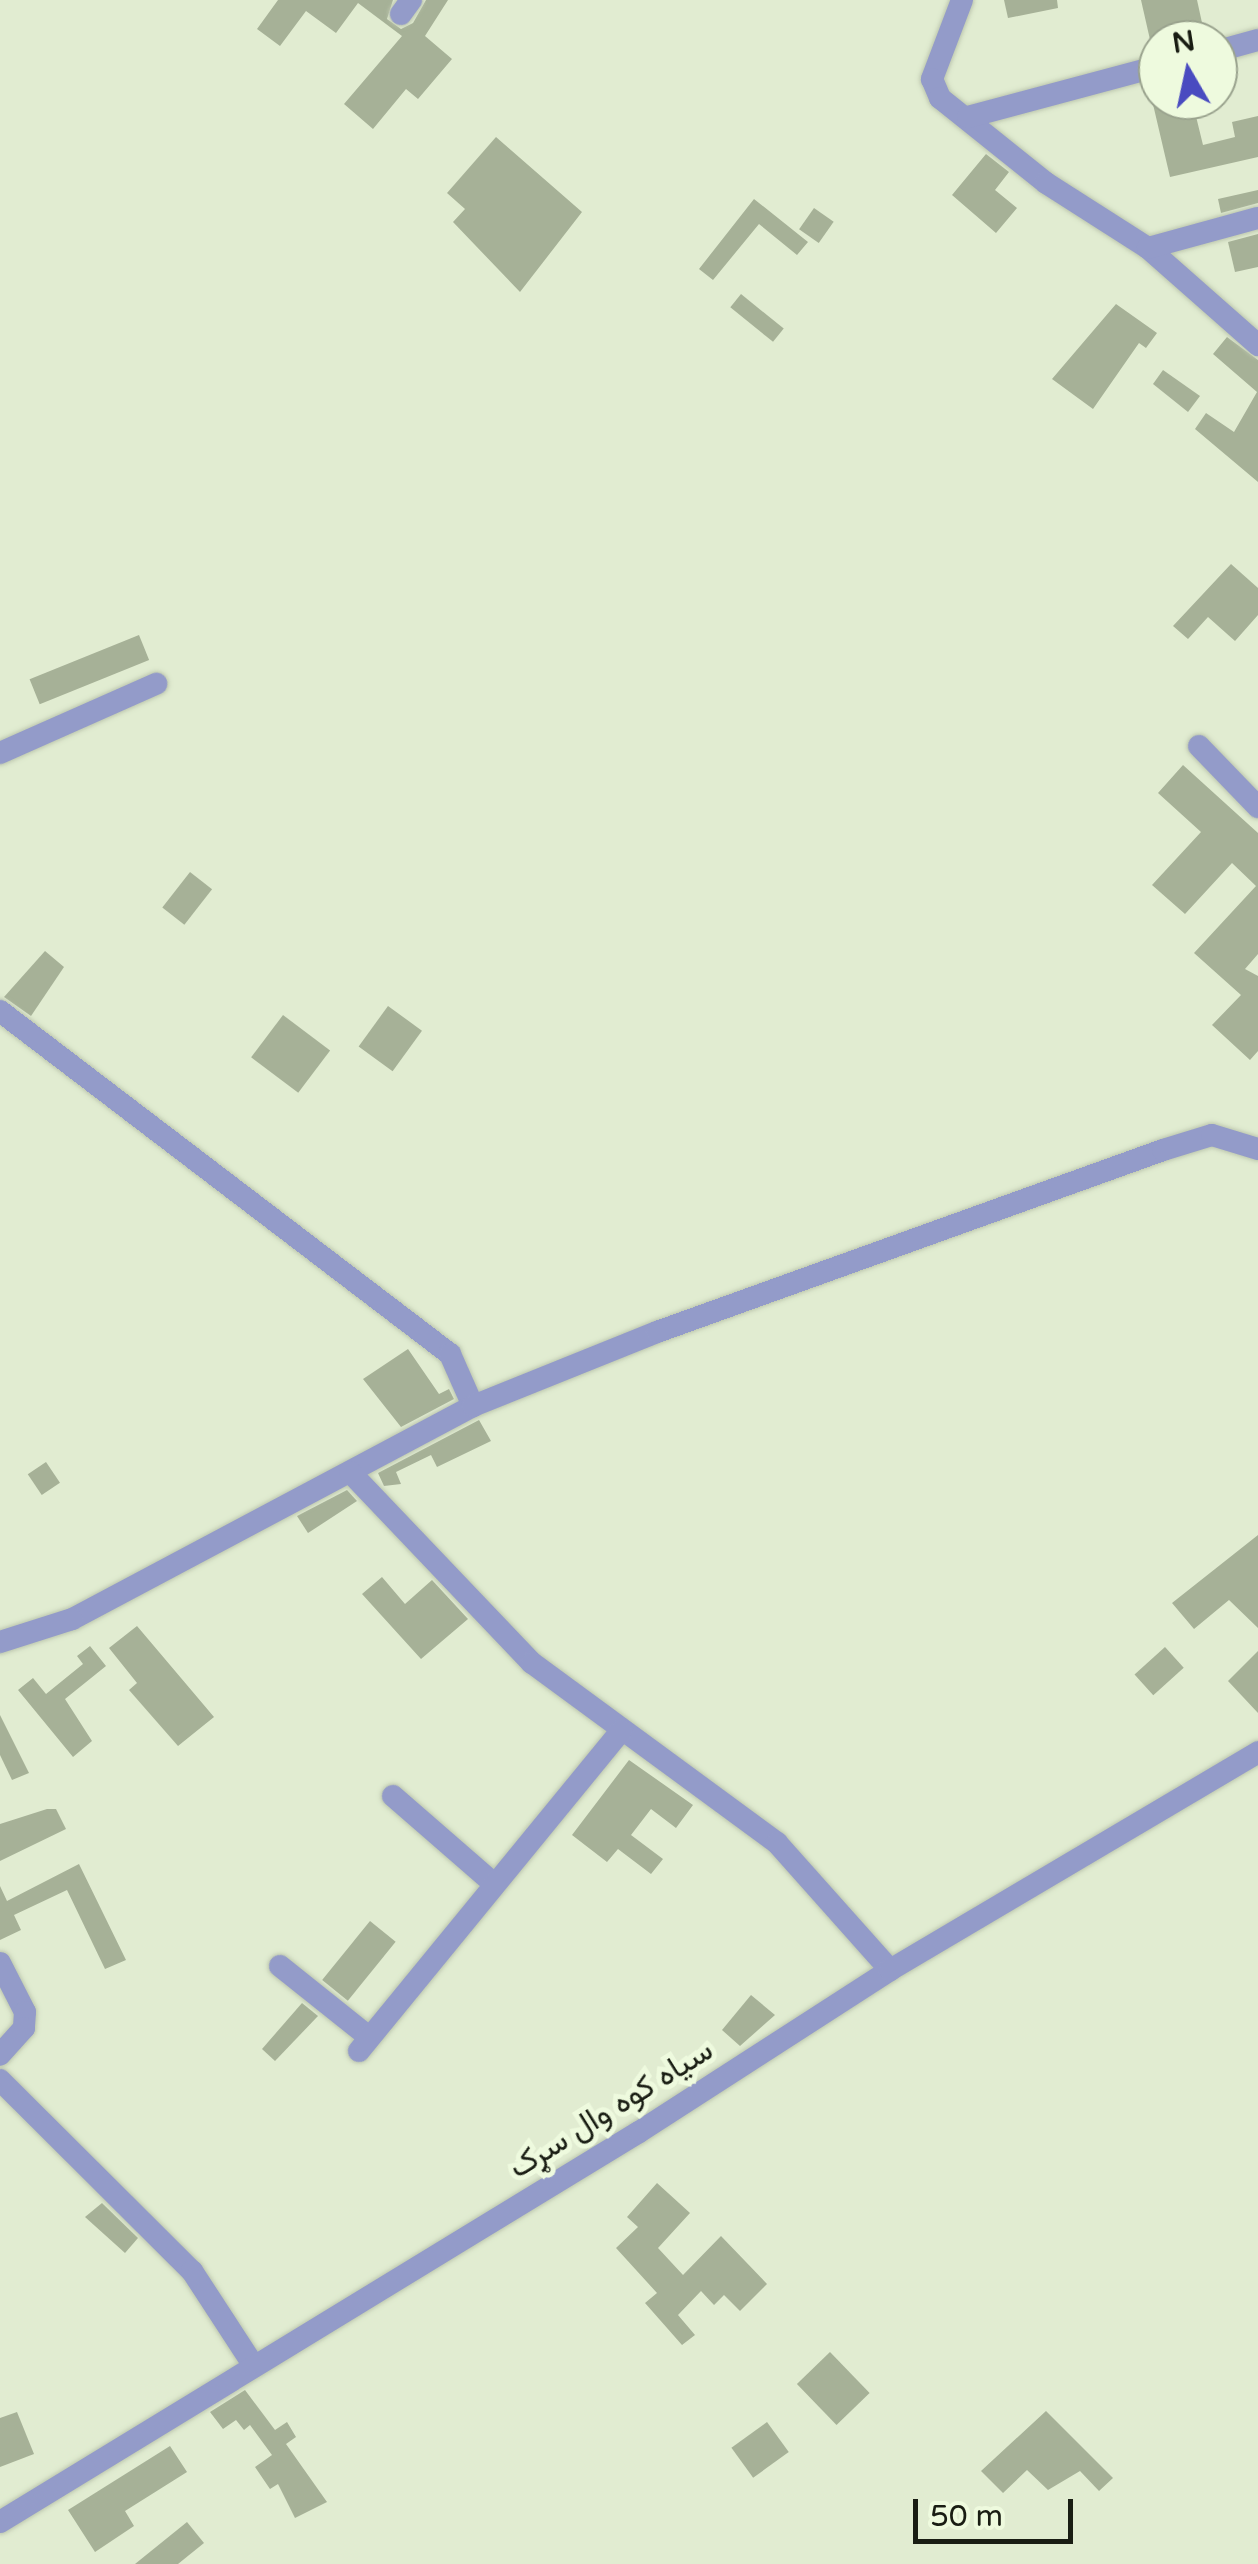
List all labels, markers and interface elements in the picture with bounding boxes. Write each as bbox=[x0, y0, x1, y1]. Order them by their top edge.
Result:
north arrow bbox=[1138, 20, 1238, 120]
text: N bbox=[1170, 24, 1197, 61]
street label: سیاه کوه وال سړک bbox=[502, 2031, 720, 2187]
scale bar bbox=[918, 2479, 1078, 2541]
text: 50 m bbox=[930, 2498, 1003, 2535]

